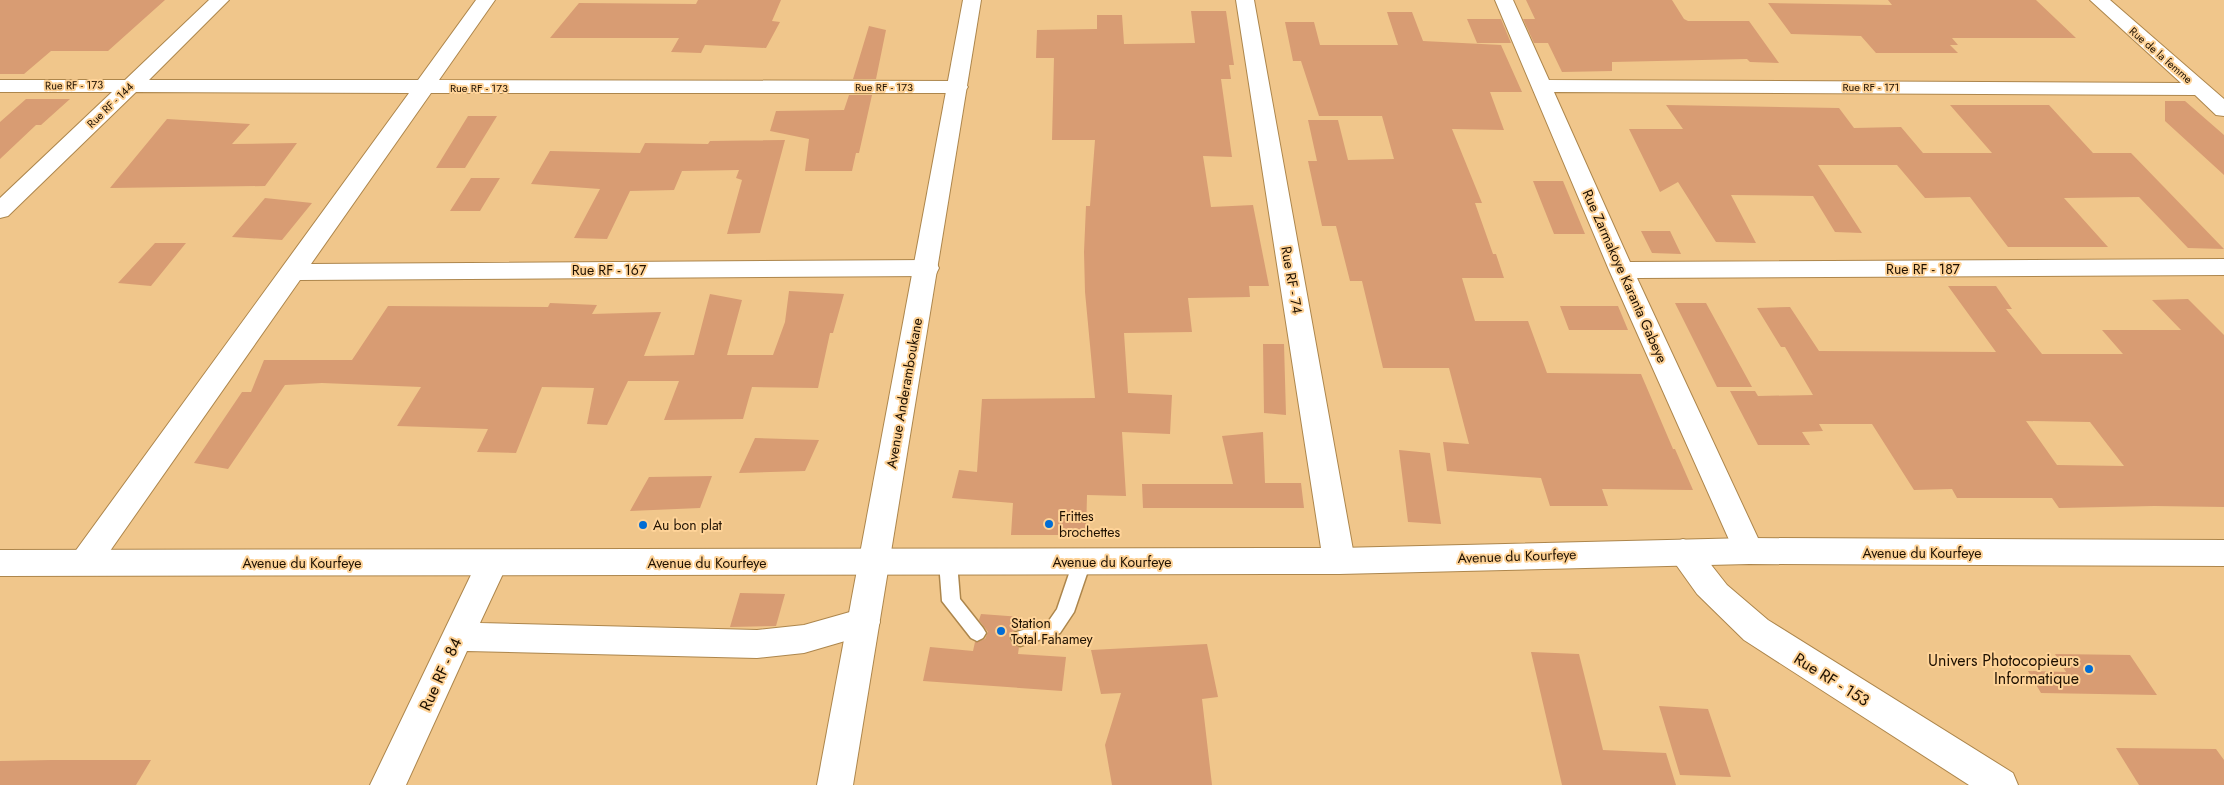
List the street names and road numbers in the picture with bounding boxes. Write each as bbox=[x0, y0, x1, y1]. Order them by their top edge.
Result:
street label: Rue de la femme bbox=[2126, 23, 2196, 87]
street label: Rue RF - 173 bbox=[45, 76, 103, 94]
street label: Rue RF - 144 bbox=[83, 78, 137, 131]
street label: Rue RF - 173 bbox=[855, 79, 913, 95]
street label: Rue RF - 171 bbox=[1842, 79, 1900, 95]
street label: Rue RF - 173 bbox=[450, 80, 508, 96]
street label: Rue Zarmakoye Karanta Gabeye bbox=[1578, 186, 1672, 366]
street label: Rue RF - 74 bbox=[1276, 245, 1308, 315]
street label: Rue RF - 187 bbox=[1886, 259, 1961, 279]
street label: Rue RF - 167 bbox=[572, 260, 647, 280]
street label: Avenue Anderamboukane bbox=[881, 316, 927, 470]
street label: Avenue du Kourfeye bbox=[1863, 543, 1981, 563]
street label: Avenue du Kourfeye bbox=[1457, 544, 1577, 568]
street label: Avenue du Kourfeye bbox=[1053, 552, 1171, 572]
street label: Avenue du Kourfeye bbox=[243, 553, 361, 573]
street label: Avenue du Kourfeye bbox=[648, 553, 766, 573]
street label: Rue RF - 84 bbox=[413, 634, 467, 715]
street label: Rue RF - 153 bbox=[1789, 647, 1874, 712]

